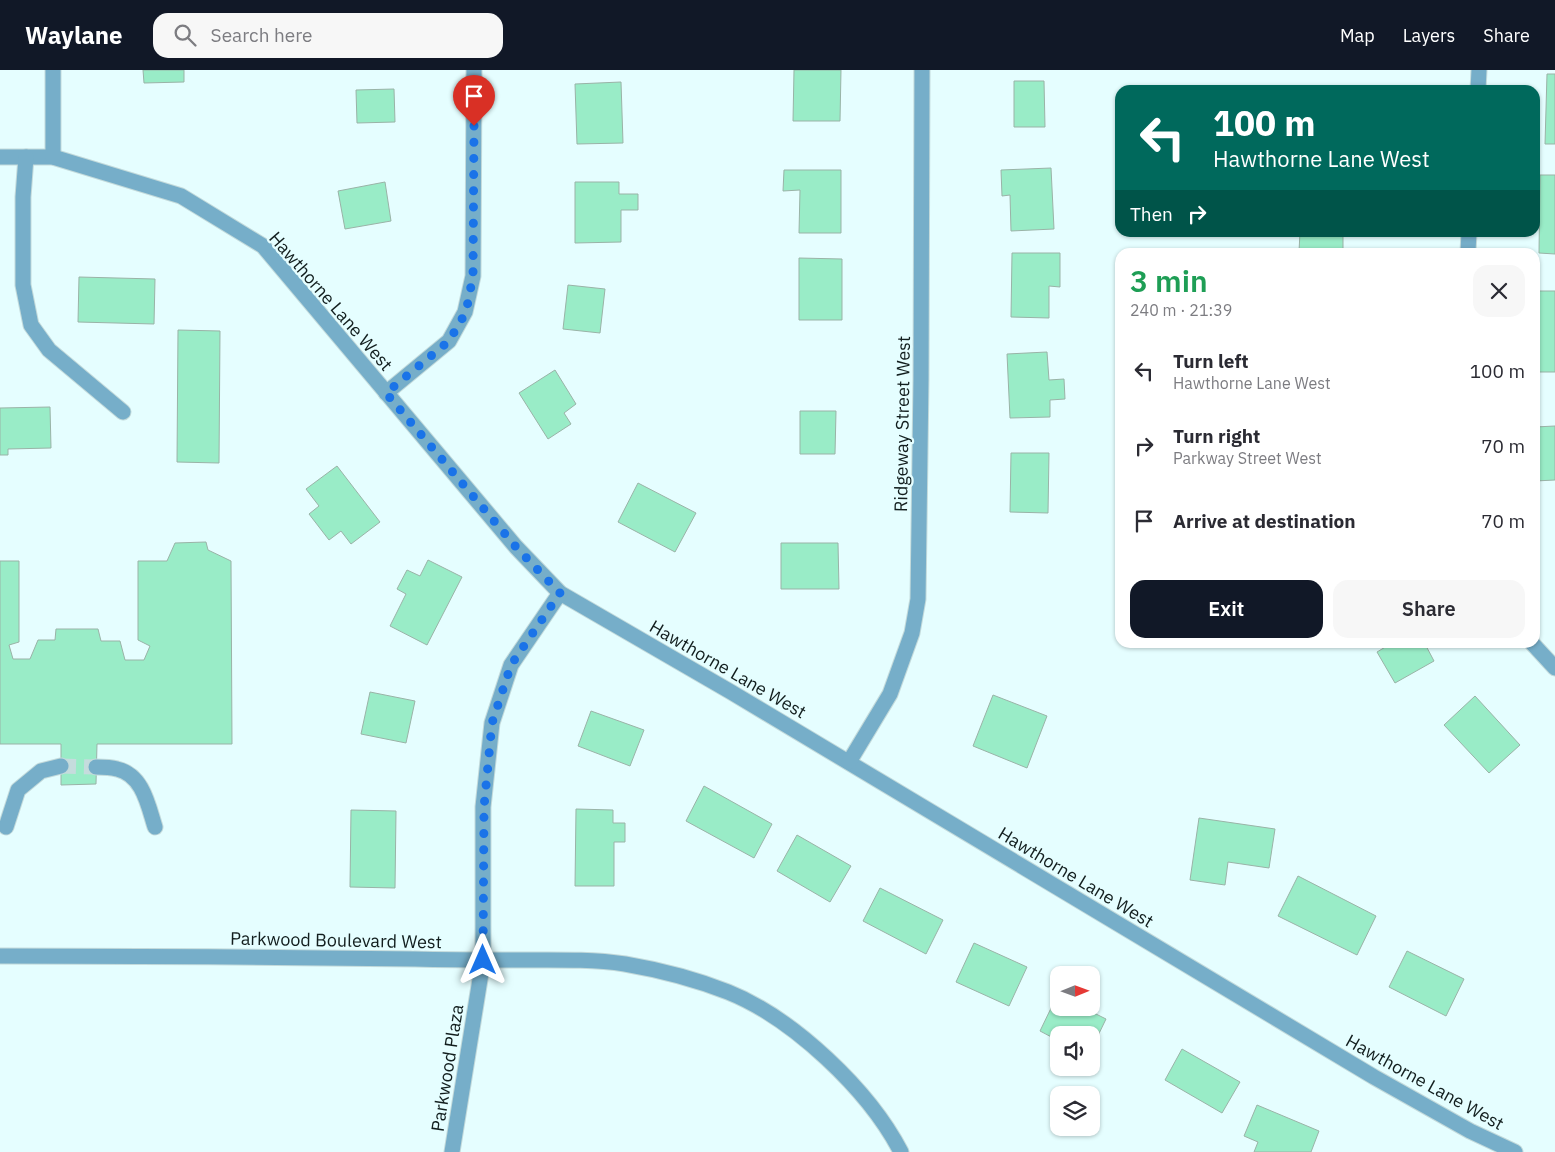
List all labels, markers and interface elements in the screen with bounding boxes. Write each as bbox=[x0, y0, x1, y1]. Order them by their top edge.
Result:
search box bbox=[153, 13, 503, 58]
text: Waylane bbox=[25, 19, 123, 51]
icon: search bbox=[171, 21, 199, 49]
text: Search here bbox=[211, 23, 312, 47]
text: Map bbox=[1340, 24, 1375, 47]
text: Layers bbox=[1403, 24, 1455, 47]
text: Share bbox=[1483, 24, 1530, 47]
pin bbox=[453, 75, 495, 126]
icon: arrive bbox=[460, 82, 488, 110]
text: 100 m bbox=[1213, 100, 1316, 146]
icon: left bbox=[1130, 105, 1195, 170]
text: Hawthorne Lane West bbox=[1213, 144, 1430, 173]
icon: right bbox=[1183, 200, 1211, 228]
text: Then bbox=[1130, 202, 1173, 226]
street label: Hawthorne Lane West bbox=[264, 227, 398, 375]
text: 3 min bbox=[1130, 261, 1208, 300]
button: close bbox=[1473, 265, 1525, 317]
text: 240 m · 21:39 bbox=[1130, 300, 1232, 320]
street label: Ridgeway Street West bbox=[889, 336, 915, 512]
text: Turn left bbox=[1173, 349, 1249, 373]
icon: left bbox=[1130, 357, 1158, 385]
text: 100 m bbox=[1470, 359, 1525, 383]
text: Hawthorne Lane West bbox=[1173, 373, 1331, 393]
text: Turn right bbox=[1173, 424, 1260, 448]
icon: right bbox=[1130, 432, 1158, 460]
text: 70 m bbox=[1481, 434, 1525, 458]
text: Parkway Street West bbox=[1173, 448, 1322, 468]
icon: arrive bbox=[1130, 507, 1158, 535]
text: Arrive at destination bbox=[1173, 509, 1356, 533]
text: 70 m bbox=[1481, 509, 1525, 533]
button: Exit bbox=[1130, 580, 1323, 638]
button: Share bbox=[1333, 580, 1525, 638]
street label: Hawthorne Lane West bbox=[645, 615, 811, 723]
street label: Hawthorne Lane West bbox=[994, 821, 1158, 933]
street label: Parkwood Boulevard West bbox=[230, 927, 442, 953]
position arrow bbox=[456, 933, 508, 985]
north arrow bbox=[1050, 966, 1100, 1016]
map controls bbox=[1050, 966, 1100, 1136]
street label: Parkwood Plaza bbox=[426, 1002, 468, 1133]
button: sound bbox=[1050, 1026, 1100, 1076]
street label: Hawthorne Lane West bbox=[1342, 1029, 1508, 1135]
button: layers bbox=[1050, 1086, 1100, 1136]

